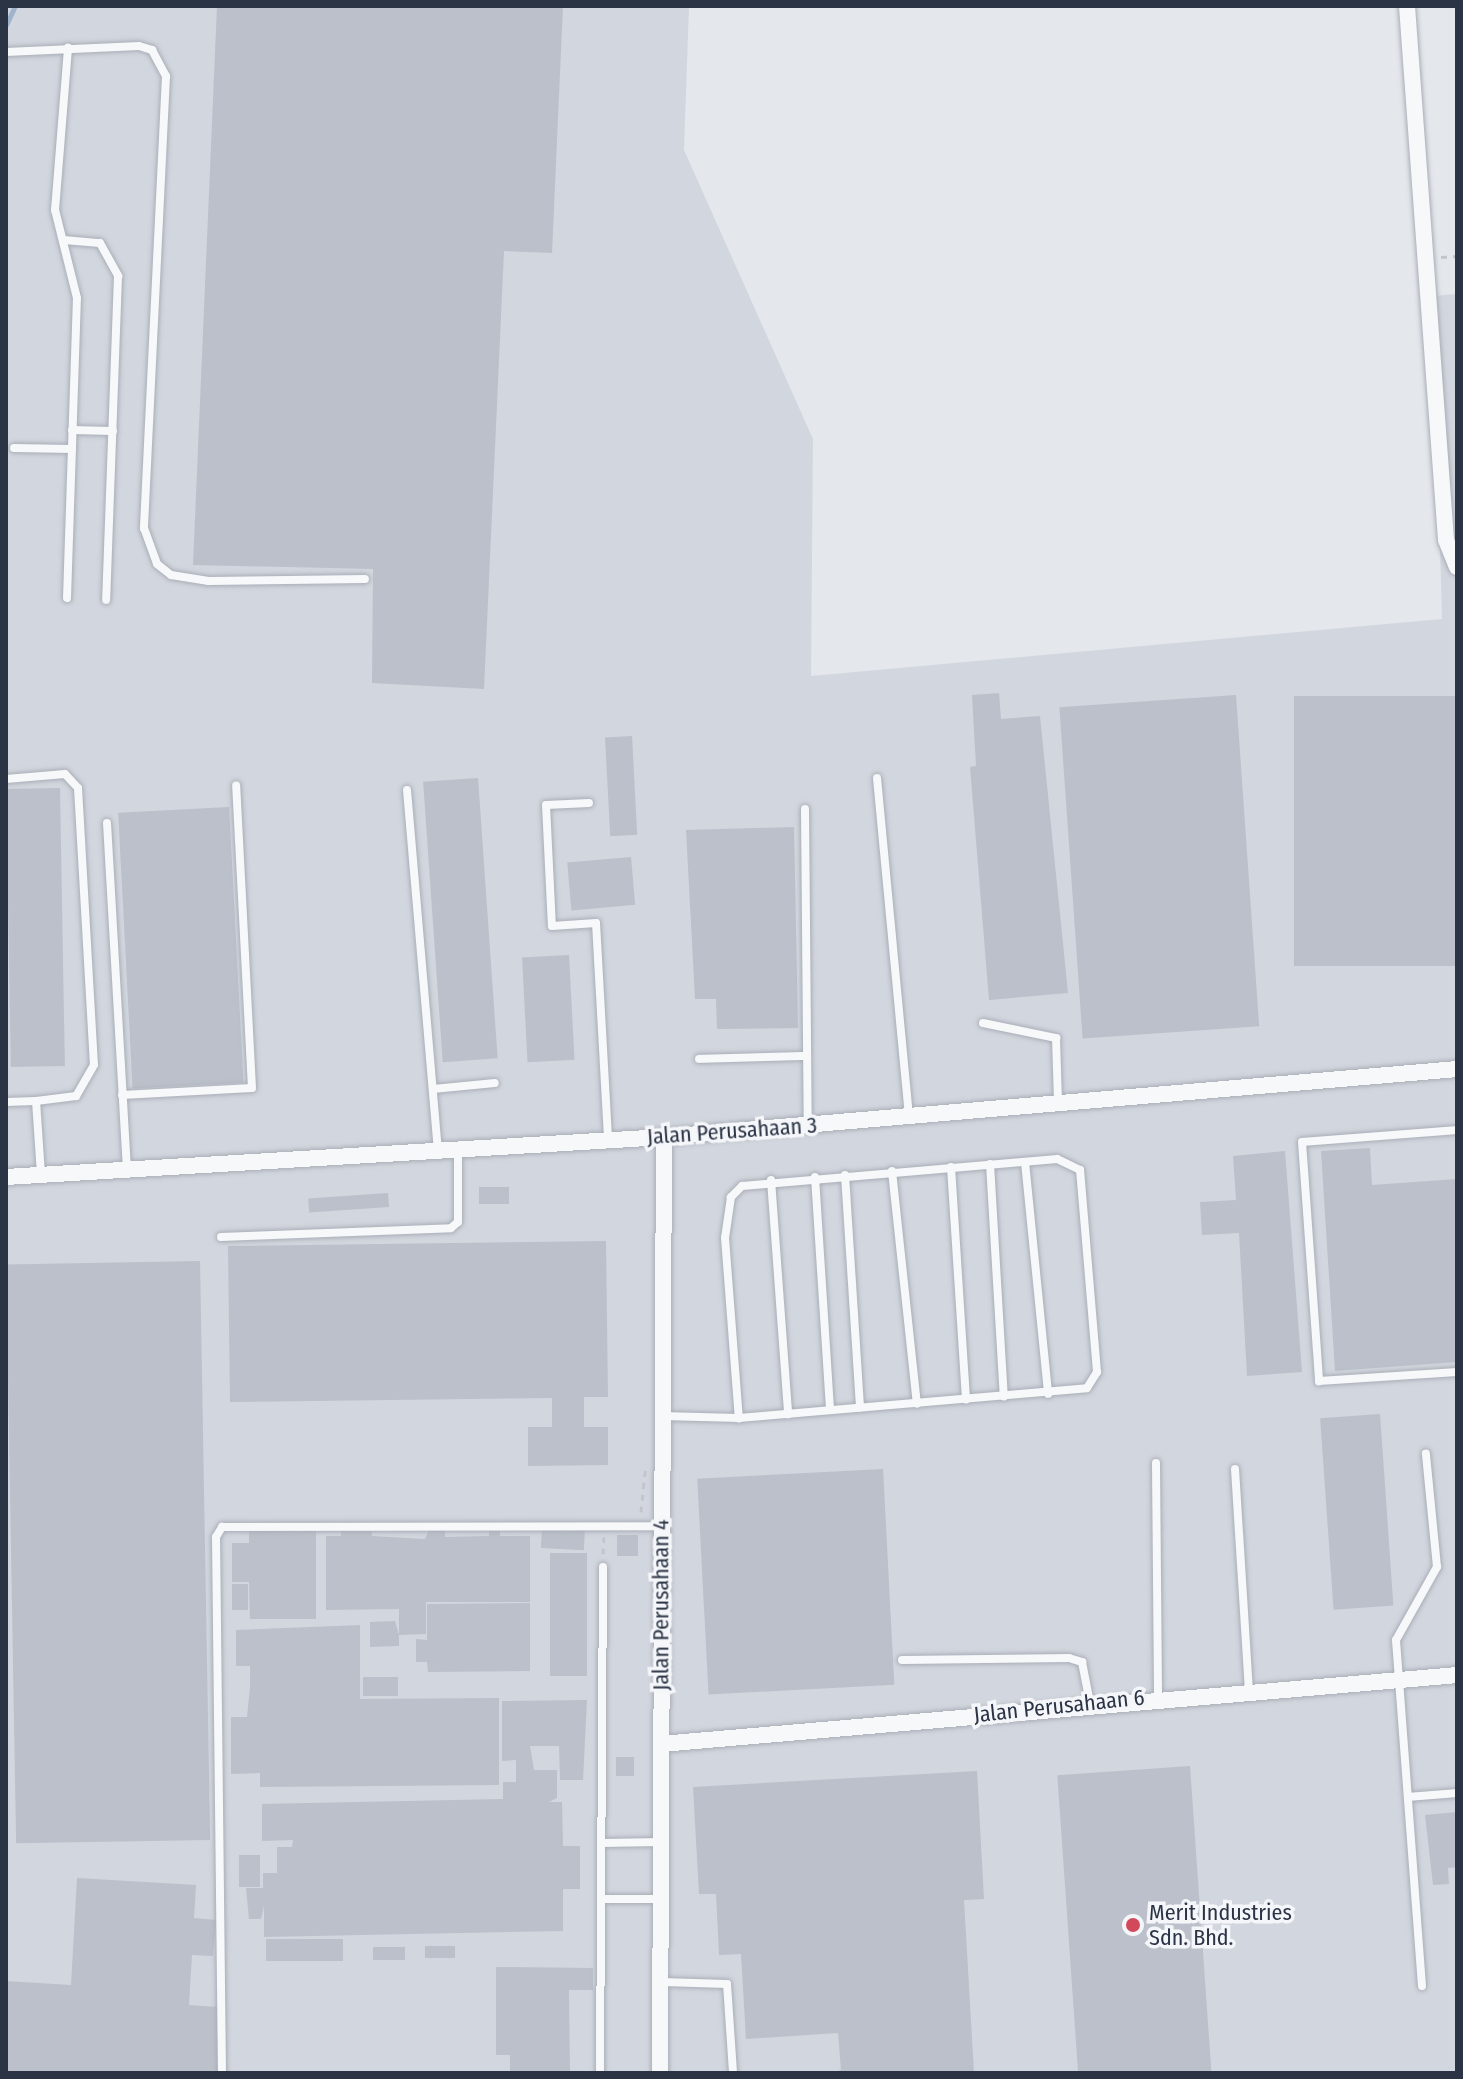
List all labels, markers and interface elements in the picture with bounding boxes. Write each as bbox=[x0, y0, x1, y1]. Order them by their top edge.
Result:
street label: Jalan Perusahaan 3 bbox=[646, 1112, 818, 1150]
street label: Jalan Perusahaan 4 bbox=[648, 1519, 674, 1691]
street label: Jalan Perusahaan 6 bbox=[972, 1684, 1146, 1728]
place label: Merit Industries Sdn. Bhd. bbox=[1149, 1899, 1292, 1950]
marker: Merit Industries Sdn. Bhd. bbox=[1124, 1916, 1142, 1934]

